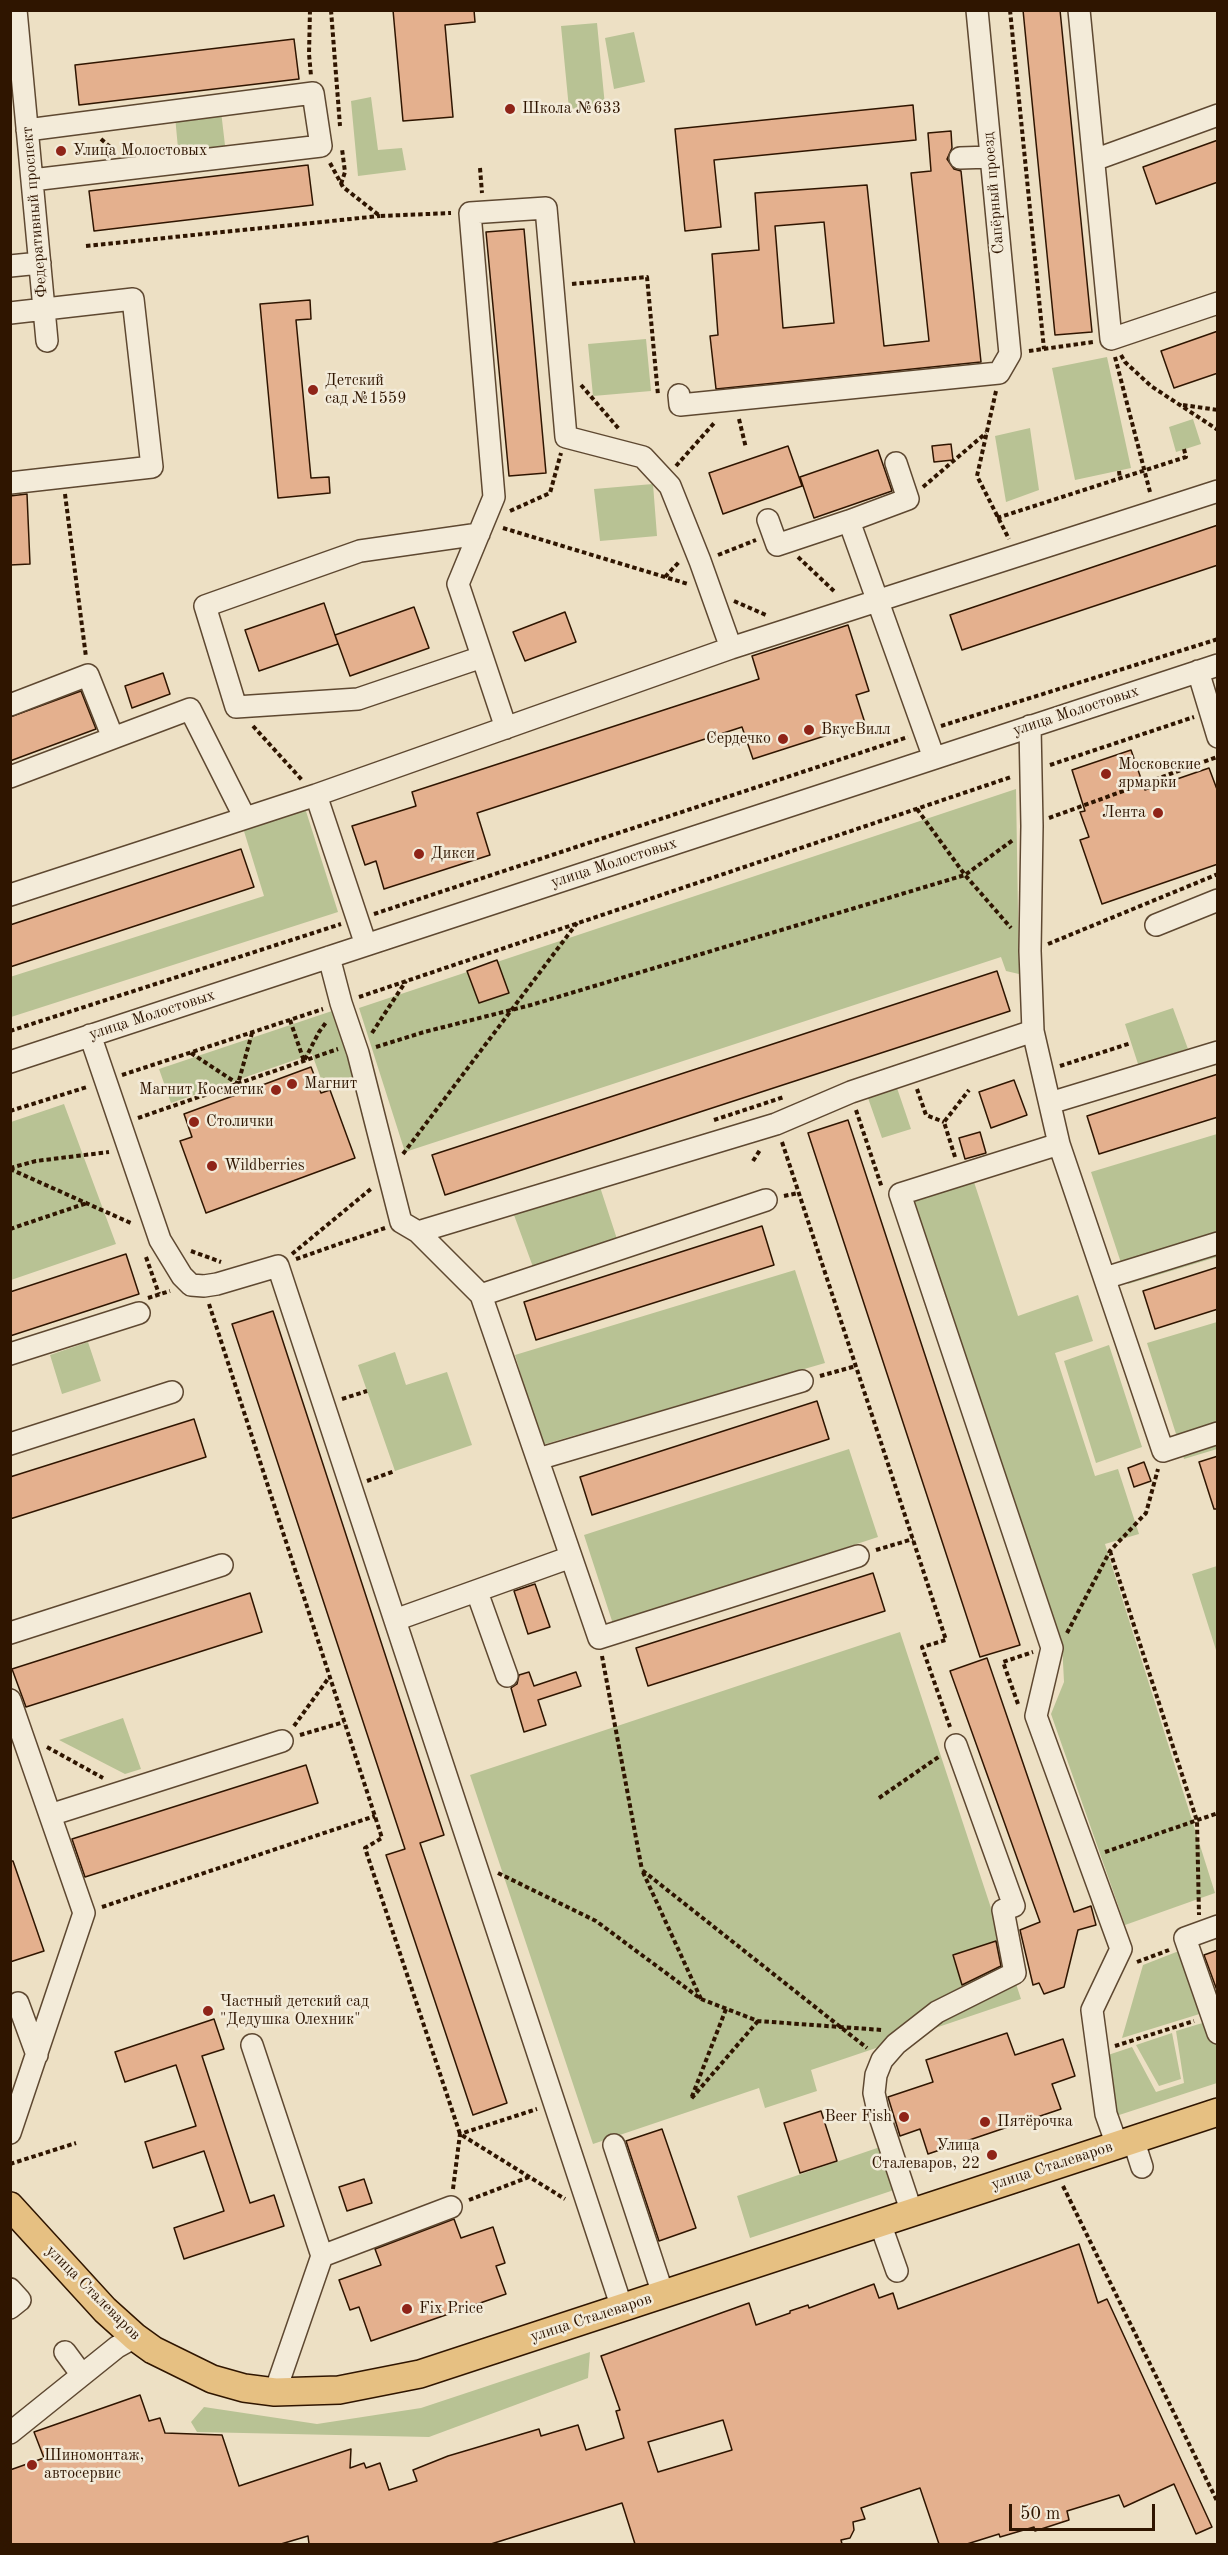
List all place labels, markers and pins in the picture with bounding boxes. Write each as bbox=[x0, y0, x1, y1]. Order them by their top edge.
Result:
place label: Школа №633 bbox=[522, 99, 621, 119]
marker: Школа №633 bbox=[503, 102, 517, 116]
place label: Улица Молостовых bbox=[73, 141, 207, 161]
marker: Улица Молостовых bbox=[54, 144, 68, 158]
place label: Детский сад №1559 bbox=[325, 371, 406, 409]
marker: Детский сад №1559 bbox=[306, 383, 320, 397]
place label: ВкусВилл bbox=[821, 720, 891, 740]
marker: ВкусВилл bbox=[802, 723, 816, 737]
place label: Сердечко bbox=[706, 729, 771, 749]
marker: Сердечко bbox=[776, 732, 790, 746]
place label: Московские ярмарки bbox=[1118, 755, 1201, 793]
marker: Московские ярмарки bbox=[1099, 767, 1113, 781]
place label: Лента bbox=[1102, 803, 1146, 823]
marker: Лента bbox=[1151, 806, 1165, 820]
place label: Дикси bbox=[431, 844, 475, 864]
marker: Дикси bbox=[412, 847, 426, 861]
place label: Магнит bbox=[304, 1074, 357, 1094]
marker: Магнит bbox=[285, 1077, 299, 1091]
place label: Магнит Косметик bbox=[139, 1080, 264, 1100]
marker: Магнит Косметик bbox=[269, 1083, 283, 1097]
place label: Столички bbox=[206, 1112, 274, 1132]
marker: Столички bbox=[187, 1115, 201, 1129]
place label: Wildberries bbox=[224, 1156, 305, 1176]
marker: Wildberries bbox=[205, 1159, 219, 1173]
place label: Частный детский сад "Дедушка Олехник" bbox=[220, 1992, 369, 2030]
marker: Частный детский сад "Дедушка Олехник" bbox=[201, 2004, 215, 2018]
place label: Beer Fish bbox=[824, 2107, 892, 2127]
marker: Beer Fish bbox=[897, 2110, 911, 2124]
place label: Пятёрочка bbox=[997, 2112, 1073, 2132]
marker: Пятёрочка bbox=[978, 2115, 992, 2129]
place label: Улица Сталеваров, 22 bbox=[871, 2136, 980, 2174]
marker: Улица Сталеваров, 22 bbox=[985, 2148, 999, 2162]
place label: Fix Price bbox=[419, 2299, 483, 2319]
marker: Fix Price bbox=[400, 2302, 414, 2316]
place label: Шиномонтаж, автосервис bbox=[44, 2446, 144, 2484]
marker: Шиномонтаж, автосервис bbox=[25, 2458, 39, 2472]

